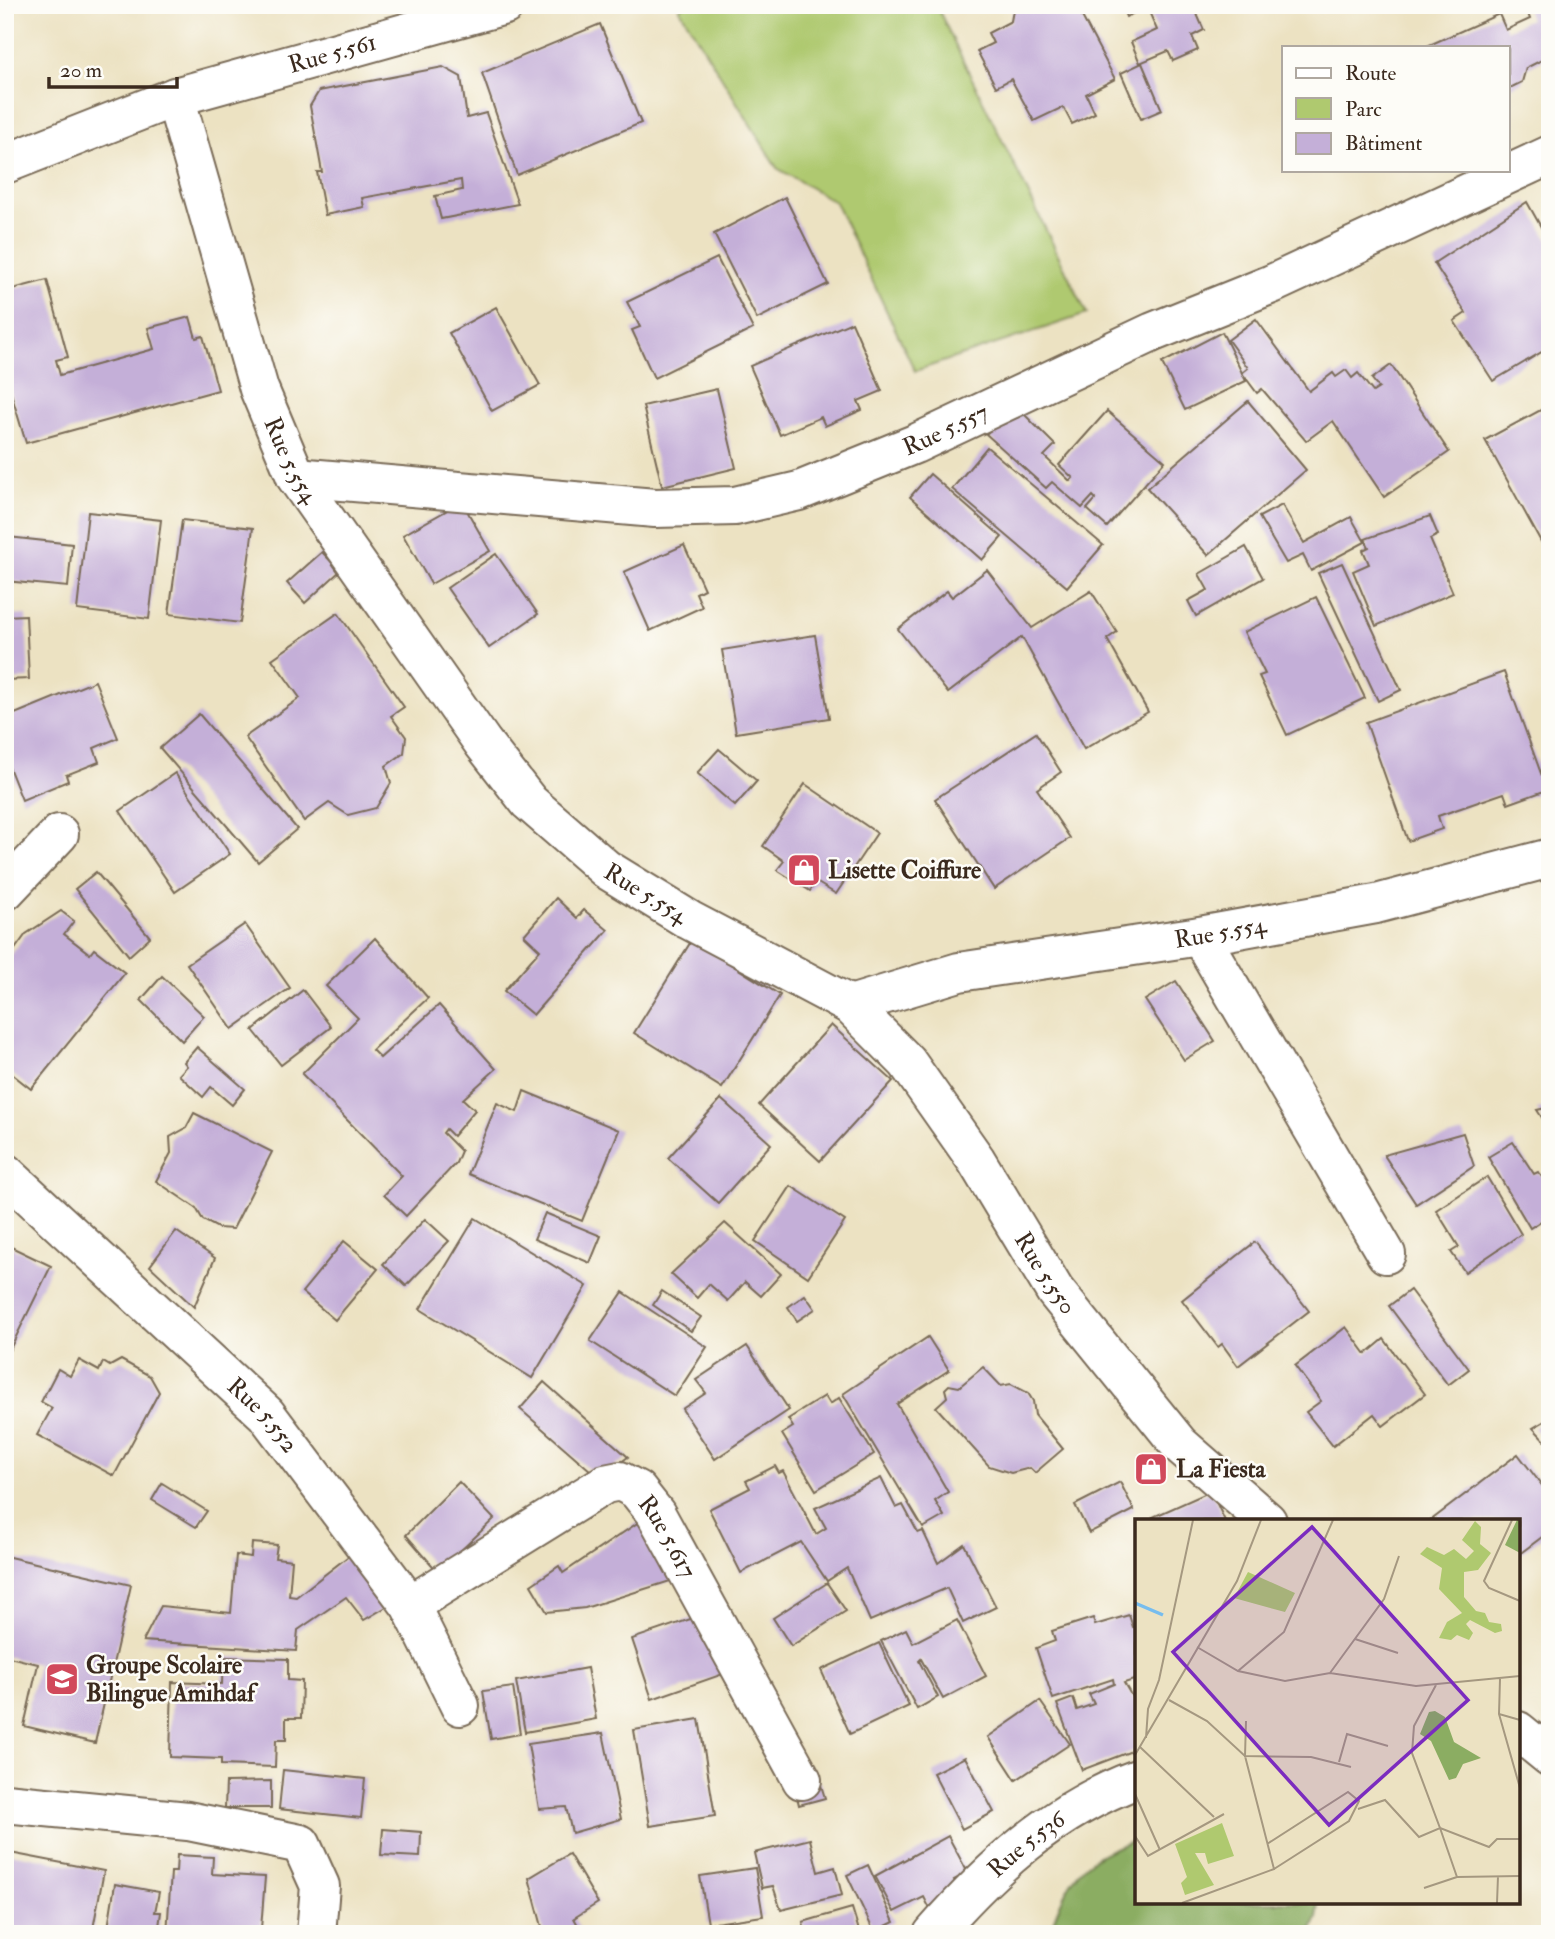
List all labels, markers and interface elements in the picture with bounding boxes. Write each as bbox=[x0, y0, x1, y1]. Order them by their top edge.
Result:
street label: Rue 5.561 bbox=[285, 27, 380, 81]
scale bar bbox=[49, 46, 177, 90]
legend bbox=[1282, 46, 1510, 172]
text: 20 m bbox=[60, 57, 102, 84]
text: Route bbox=[1345, 60, 1397, 87]
text: Parc bbox=[1345, 96, 1382, 123]
text: Bâtiment bbox=[1345, 130, 1422, 157]
street label: Rue 5.557 bbox=[898, 397, 994, 463]
street label: Rue 5.554 bbox=[257, 413, 325, 511]
shop icon: Lisette Coiffure bbox=[785, 851, 823, 889]
place label: Lisette Coiffure bbox=[828, 855, 981, 886]
street label: Rue 5.554 bbox=[598, 856, 694, 932]
street label: Rue 5.554 bbox=[1172, 909, 1269, 956]
street label: Rue 5.550 bbox=[1007, 1226, 1083, 1321]
street label: Rue 5.552 bbox=[220, 1371, 305, 1459]
shop icon: La Fiesta bbox=[1132, 1450, 1170, 1488]
place label: La Fiesta bbox=[1176, 1454, 1266, 1485]
street label: Rue 5.617 bbox=[631, 1489, 703, 1584]
inset map bbox=[1135, 1519, 1520, 1904]
place label: Groupe Scolaire Bilingue Amihdaf bbox=[86, 1650, 259, 1709]
school or university icon: Groupe Scolaire Bilingue Amihdaf bbox=[43, 1660, 81, 1698]
street label: Rue 5.536 bbox=[981, 1803, 1073, 1885]

